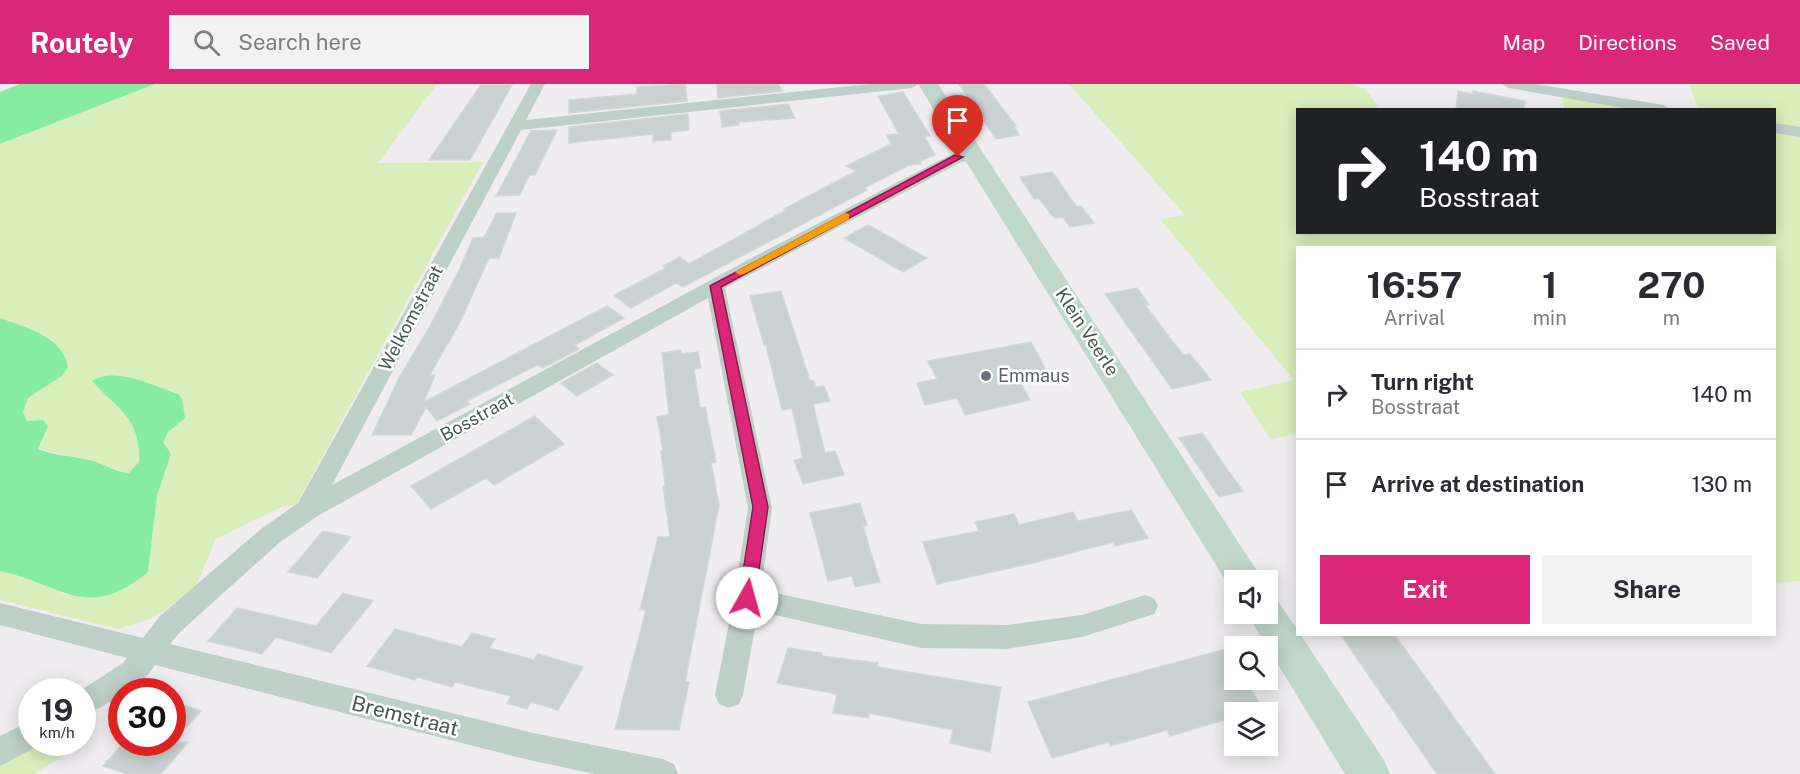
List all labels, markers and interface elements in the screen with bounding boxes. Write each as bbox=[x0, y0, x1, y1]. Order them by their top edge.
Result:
search box bbox=[169, 15, 589, 69]
text: Routely bbox=[30, 26, 133, 59]
icon: search bbox=[190, 26, 223, 59]
text: Search here bbox=[238, 29, 362, 55]
text: Map bbox=[1503, 30, 1545, 55]
text: Directions bbox=[1578, 30, 1677, 55]
text: Saved bbox=[1710, 30, 1770, 55]
pin bbox=[932, 95, 983, 157]
icon: arrive bbox=[941, 104, 974, 137]
text: 140 m bbox=[1419, 131, 1539, 180]
icon: right bbox=[1320, 132, 1398, 210]
text: Bosstraat bbox=[1419, 181, 1540, 213]
street label: Welkomstraat bbox=[374, 261, 447, 374]
text: 16:57 bbox=[1367, 264, 1462, 306]
text: 1 bbox=[1542, 264, 1557, 306]
text: 270 bbox=[1637, 264, 1705, 306]
street label: Klein Veerle bbox=[1051, 284, 1124, 380]
text: Arrival bbox=[1384, 306, 1445, 330]
text: min bbox=[1533, 306, 1567, 330]
text: m bbox=[1663, 306, 1680, 330]
place label: Emmaus bbox=[998, 365, 1070, 386]
marker: Emmaus bbox=[979, 369, 993, 383]
text: Turn right bbox=[1371, 369, 1474, 395]
icon: right bbox=[1320, 378, 1353, 411]
text: 140 m bbox=[1691, 381, 1752, 407]
street label: Bosstraat bbox=[436, 388, 517, 445]
text: Bosstraat bbox=[1371, 395, 1460, 419]
icon: arrive bbox=[1320, 468, 1353, 501]
text: Arrive at destination bbox=[1371, 471, 1584, 497]
text: 130 m bbox=[1691, 471, 1752, 497]
button: Exit bbox=[1320, 555, 1530, 624]
button: Share bbox=[1542, 555, 1752, 624]
position arrow bbox=[715, 566, 779, 630]
map controls bbox=[1224, 570, 1278, 756]
button: sound bbox=[1224, 570, 1278, 624]
button: search bbox=[1224, 636, 1278, 690]
speed limit sign: 30 bbox=[108, 678, 186, 756]
street label: Bremstraat bbox=[349, 690, 461, 741]
text: 19 bbox=[41, 692, 73, 728]
button: layers bbox=[1224, 702, 1278, 756]
text: km/h bbox=[39, 724, 75, 741]

